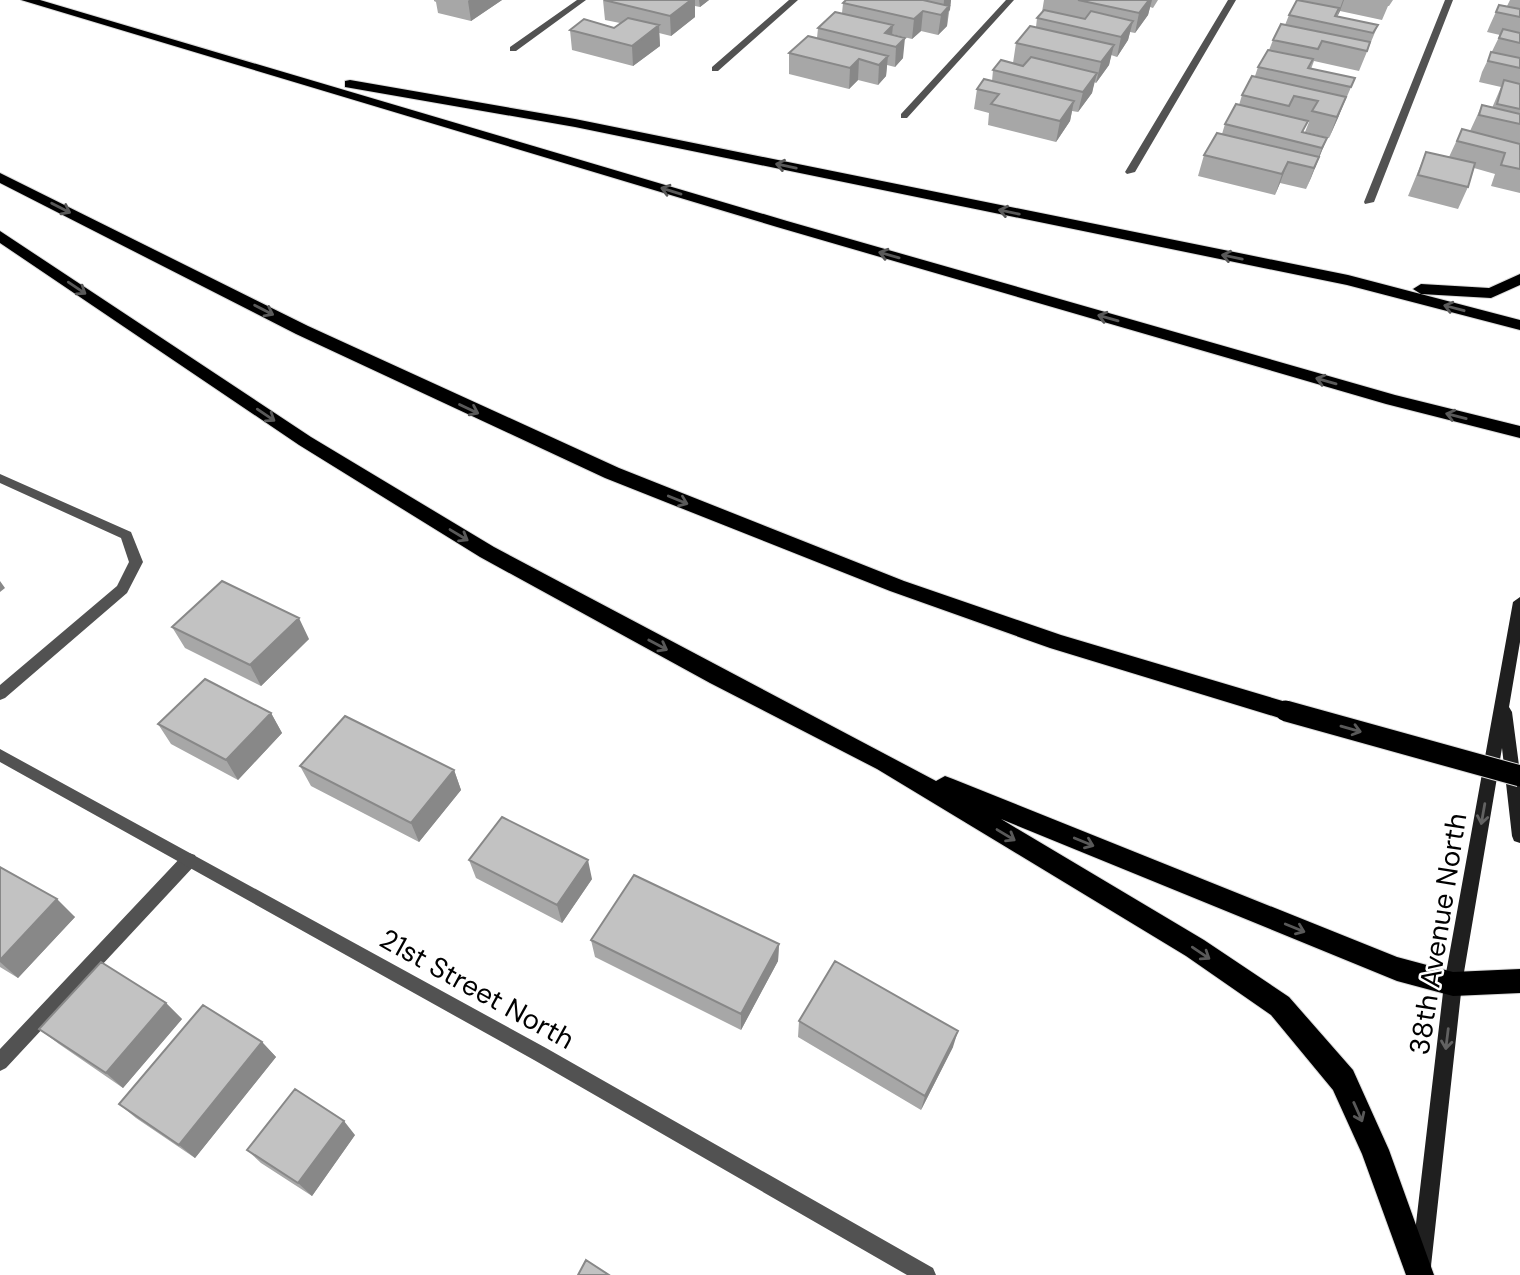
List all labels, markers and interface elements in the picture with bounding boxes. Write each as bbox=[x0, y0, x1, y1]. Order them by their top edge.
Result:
one-way arrow bbox=[775, 159, 798, 173]
one-way arrow bbox=[660, 183, 682, 196]
one-way arrow bbox=[50, 201, 71, 215]
one-way arrow bbox=[998, 204, 1021, 218]
one-way arrow bbox=[878, 247, 900, 260]
one-way arrow bbox=[1221, 250, 1244, 264]
one-way arrow bbox=[67, 281, 86, 295]
one-way arrow bbox=[1443, 301, 1466, 314]
one-way arrow bbox=[253, 304, 274, 318]
one-way arrow bbox=[1097, 310, 1119, 323]
one-way arrow bbox=[1316, 373, 1338, 386]
one-way arrow bbox=[458, 403, 479, 416]
one-way arrow bbox=[256, 408, 275, 422]
one-way arrow bbox=[1445, 409, 1468, 422]
one-way arrow bbox=[666, 494, 688, 507]
one-way arrow bbox=[449, 528, 469, 542]
one-way arrow bbox=[648, 638, 668, 652]
one-way arrow bbox=[1339, 723, 1362, 736]
one-way arrow bbox=[1476, 803, 1489, 825]
street label: 38th Avenue North bbox=[1401, 811, 1475, 1057]
one-way arrow bbox=[996, 828, 1016, 842]
one-way arrow bbox=[1073, 837, 1095, 850]
street label: 21st Street North bbox=[373, 920, 581, 1058]
one-way arrow bbox=[1284, 922, 1306, 935]
one-way arrow bbox=[1191, 945, 1210, 960]
one-way arrow bbox=[1441, 1027, 1454, 1050]
one-way arrow bbox=[1352, 1100, 1365, 1122]

